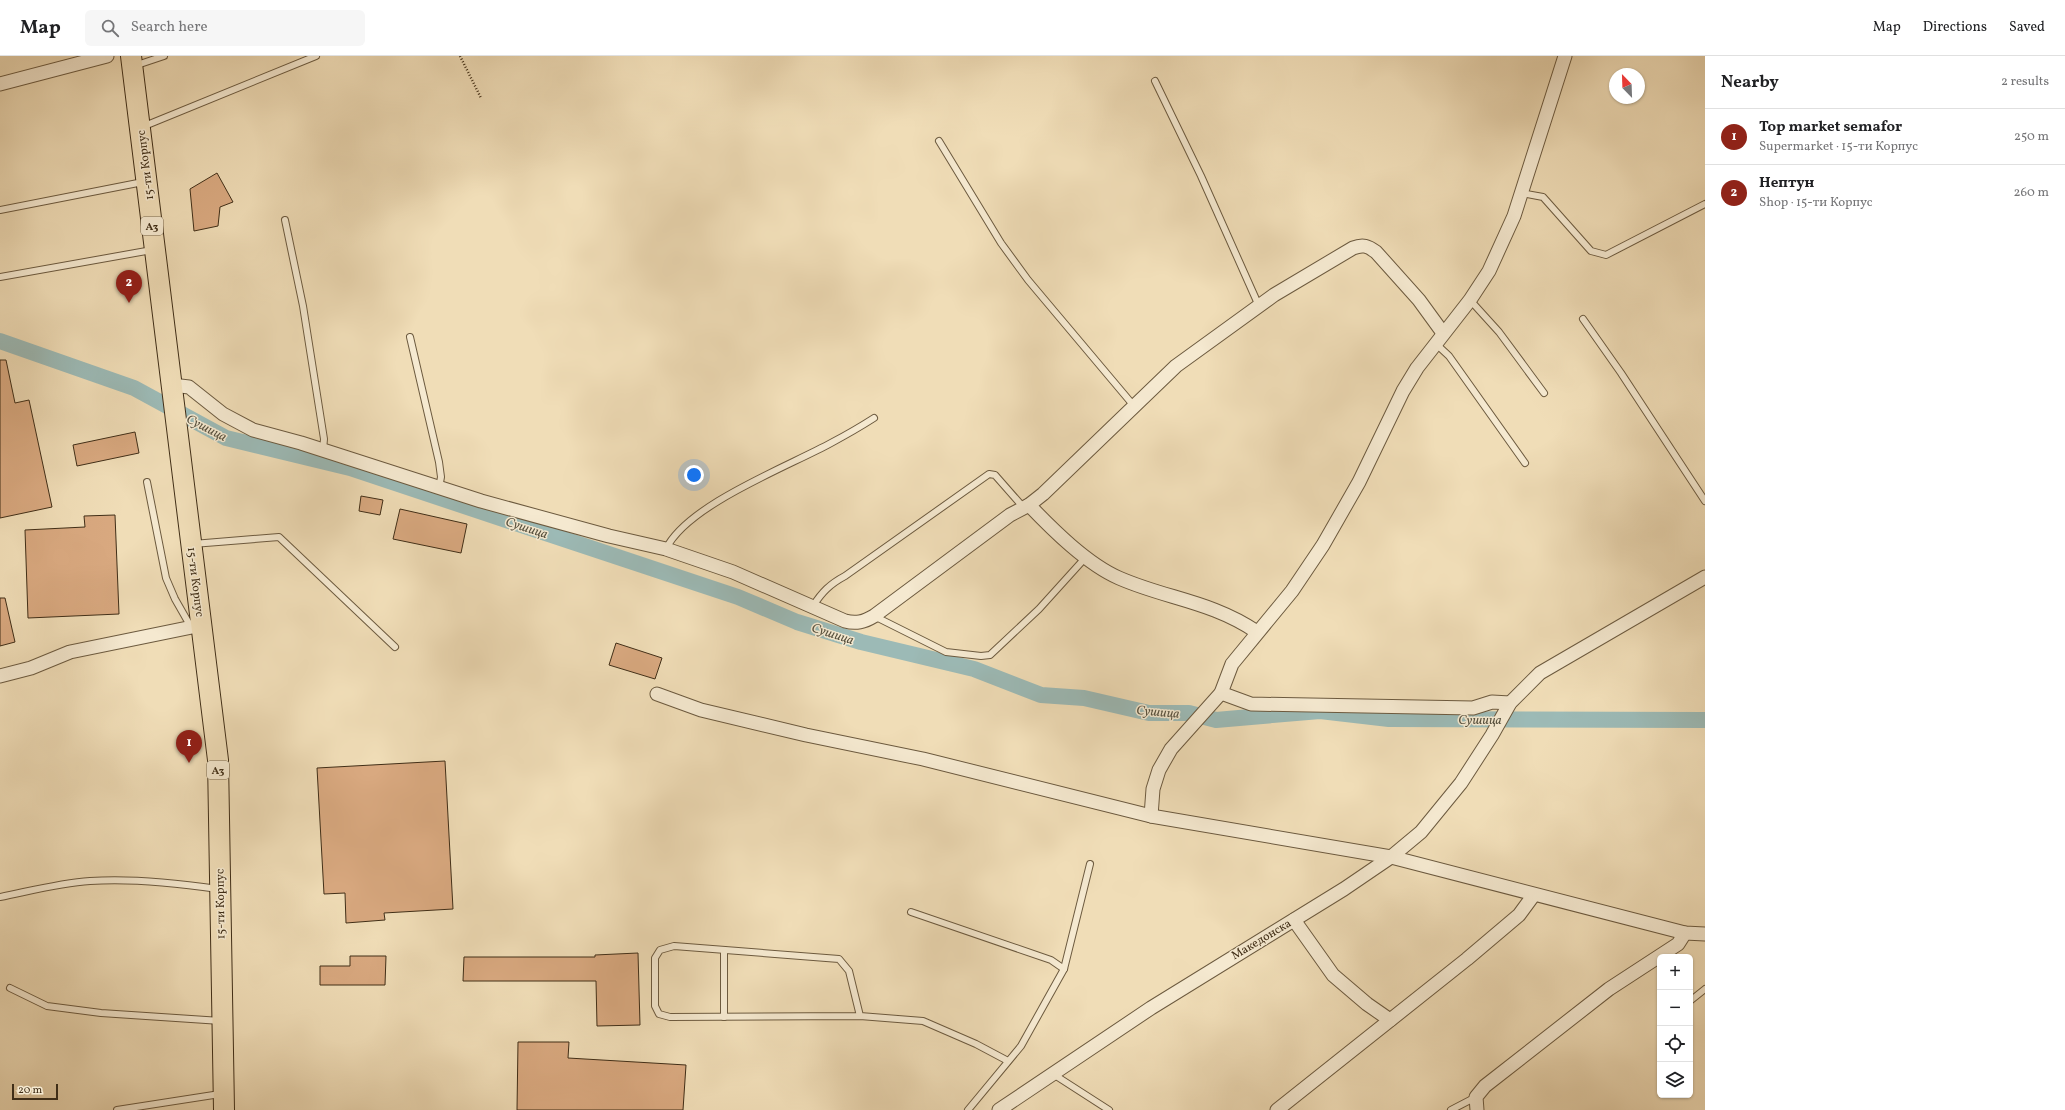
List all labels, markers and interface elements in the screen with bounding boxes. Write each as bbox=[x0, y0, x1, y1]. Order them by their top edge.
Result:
search box bbox=[85, 10, 365, 46]
text: Map bbox=[20, 15, 61, 41]
icon: search bbox=[99, 17, 121, 39]
text: Search here bbox=[131, 17, 208, 38]
text: Map bbox=[1873, 18, 1901, 37]
text: Directions bbox=[1923, 18, 1987, 37]
text: Saved bbox=[2009, 18, 2045, 37]
north arrow bbox=[1609, 68, 1645, 104]
text: Nearby bbox=[1721, 71, 1779, 94]
text: 2 results bbox=[2001, 73, 2049, 91]
text: Top market semafor bbox=[1759, 117, 1902, 138]
text: 1 bbox=[1731, 128, 1737, 146]
text: 250 m bbox=[2014, 128, 2049, 146]
street label: 15-ти Корпус bbox=[134, 129, 158, 201]
text: Supermarket · 15-ти Корпус bbox=[1759, 138, 1918, 156]
text: Нептун bbox=[1759, 173, 1814, 194]
text: 2 bbox=[1731, 184, 1737, 202]
text: 260 m bbox=[2014, 184, 2049, 202]
text: Shop · 15-ти Корпус bbox=[1759, 194, 1873, 212]
road number: A3 bbox=[141, 217, 163, 235]
pin: 2 bbox=[116, 270, 142, 303]
water label: Сушица bbox=[183, 411, 229, 447]
your location bbox=[684, 465, 704, 485]
water label: Сушица bbox=[503, 514, 550, 544]
street label: 15-ти Корпус bbox=[183, 546, 207, 618]
water label: Сушица bbox=[809, 620, 856, 650]
water label: Сушица bbox=[1135, 702, 1180, 724]
water label: Сушица bbox=[1458, 712, 1502, 730]
pin: 1 bbox=[176, 730, 202, 763]
road number: A3 bbox=[207, 761, 229, 779]
street label: 15-ти Корпус bbox=[212, 869, 230, 939]
street label: Македонска bbox=[1229, 916, 1294, 964]
map controls bbox=[1657, 954, 1693, 1098]
button: + bbox=[1657, 954, 1693, 990]
button: − bbox=[1657, 990, 1693, 1026]
button: locate bbox=[1657, 1026, 1693, 1062]
button: layers bbox=[1657, 1062, 1693, 1098]
scale bar bbox=[12, 1082, 58, 1101]
text: 20 m bbox=[18, 1083, 42, 1098]

